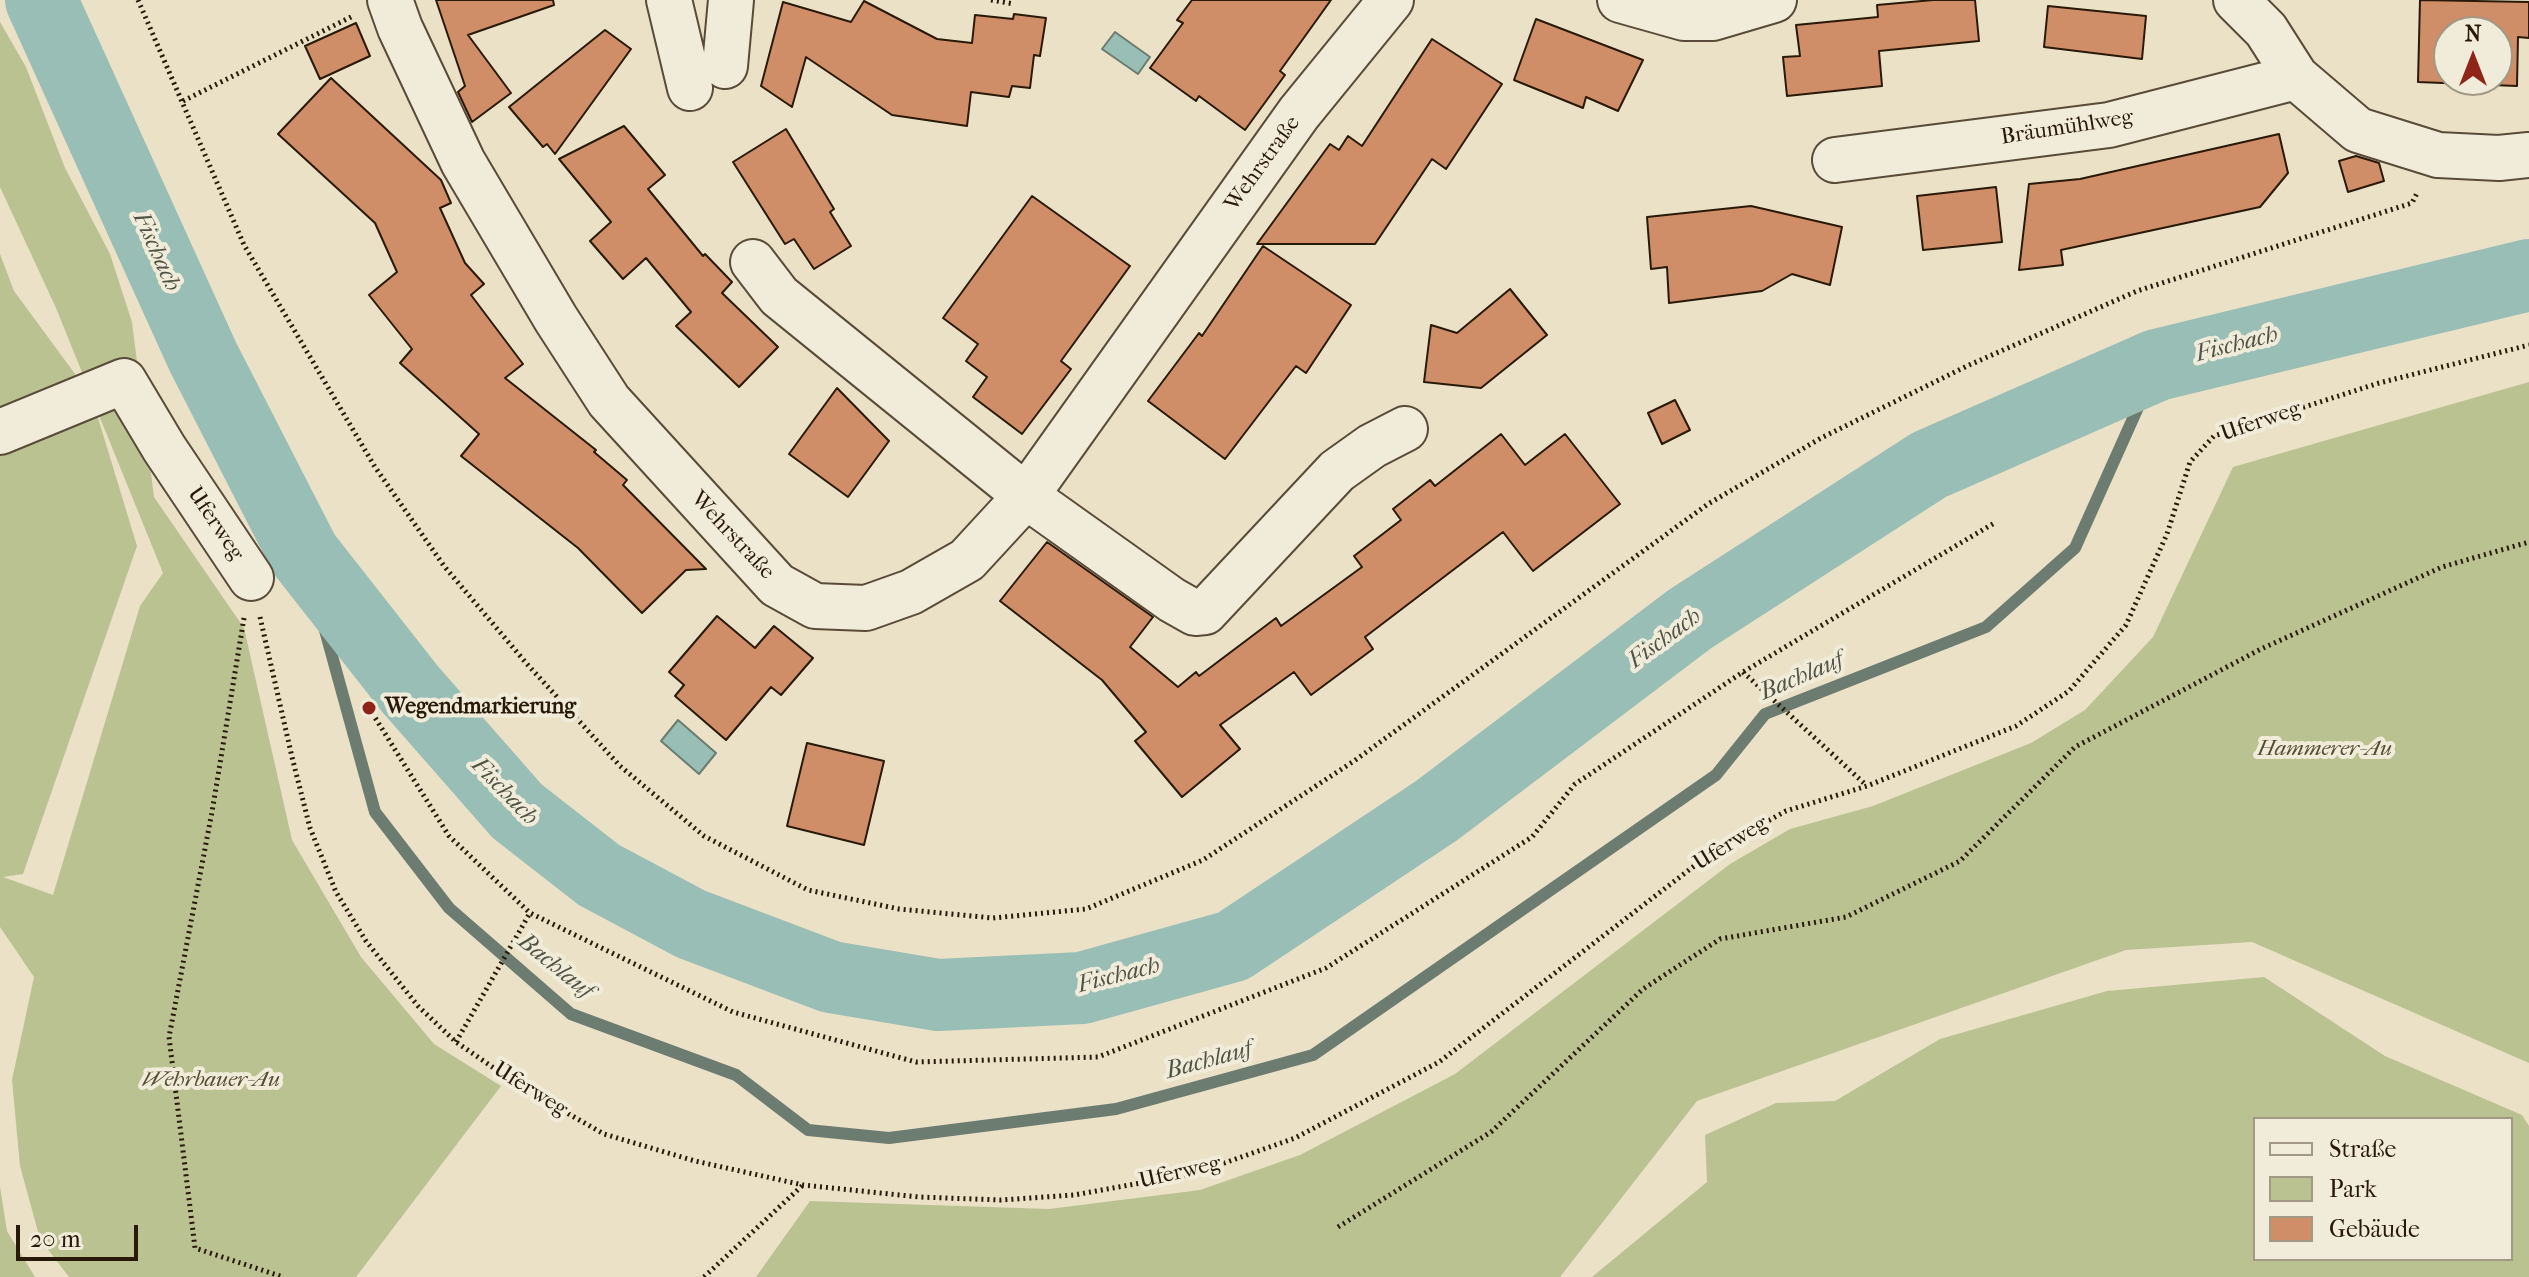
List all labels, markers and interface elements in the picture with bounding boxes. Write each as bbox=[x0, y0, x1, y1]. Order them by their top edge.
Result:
north arrow bbox=[2433, 16, 2513, 96]
text: N bbox=[2465, 21, 2481, 47]
street label: Bräumühlweg bbox=[1999, 105, 2135, 151]
street label: Wehrstraße bbox=[1220, 111, 1306, 217]
water label: Fischach bbox=[126, 208, 186, 296]
water label: Fischach bbox=[2193, 321, 2281, 369]
street label: Uferweg bbox=[2217, 396, 2305, 448]
street label: Uferweg bbox=[181, 482, 249, 566]
street label: Wehrstraße bbox=[684, 486, 780, 586]
water label: Fischach bbox=[1623, 603, 1707, 675]
water label: Bachlauf bbox=[1756, 647, 1848, 707]
place label: Wegendmarkierung bbox=[385, 695, 576, 721]
marker: Wegendmarkierung bbox=[360, 699, 378, 717]
park label: Hammerer-Au bbox=[2258, 737, 2392, 763]
water label: Fischach bbox=[465, 752, 543, 832]
street label: Uferweg bbox=[1689, 811, 1773, 877]
water label: Bachlauf bbox=[512, 928, 598, 1006]
water label: Fischach bbox=[1075, 952, 1163, 1000]
water label: Bachlauf bbox=[1163, 1036, 1255, 1086]
street label: Uferweg bbox=[488, 1057, 572, 1123]
park label: Wehrbauer-Au bbox=[142, 1068, 280, 1094]
legend bbox=[2253, 1117, 2513, 1261]
text: Straße bbox=[2329, 1135, 2396, 1163]
street label: Uferweg bbox=[1137, 1151, 1223, 1195]
text: Park bbox=[2329, 1175, 2377, 1203]
scale bar bbox=[20, 1209, 142, 1259]
text: Gebäude bbox=[2329, 1215, 2420, 1243]
text: 20 m bbox=[30, 1225, 81, 1253]

